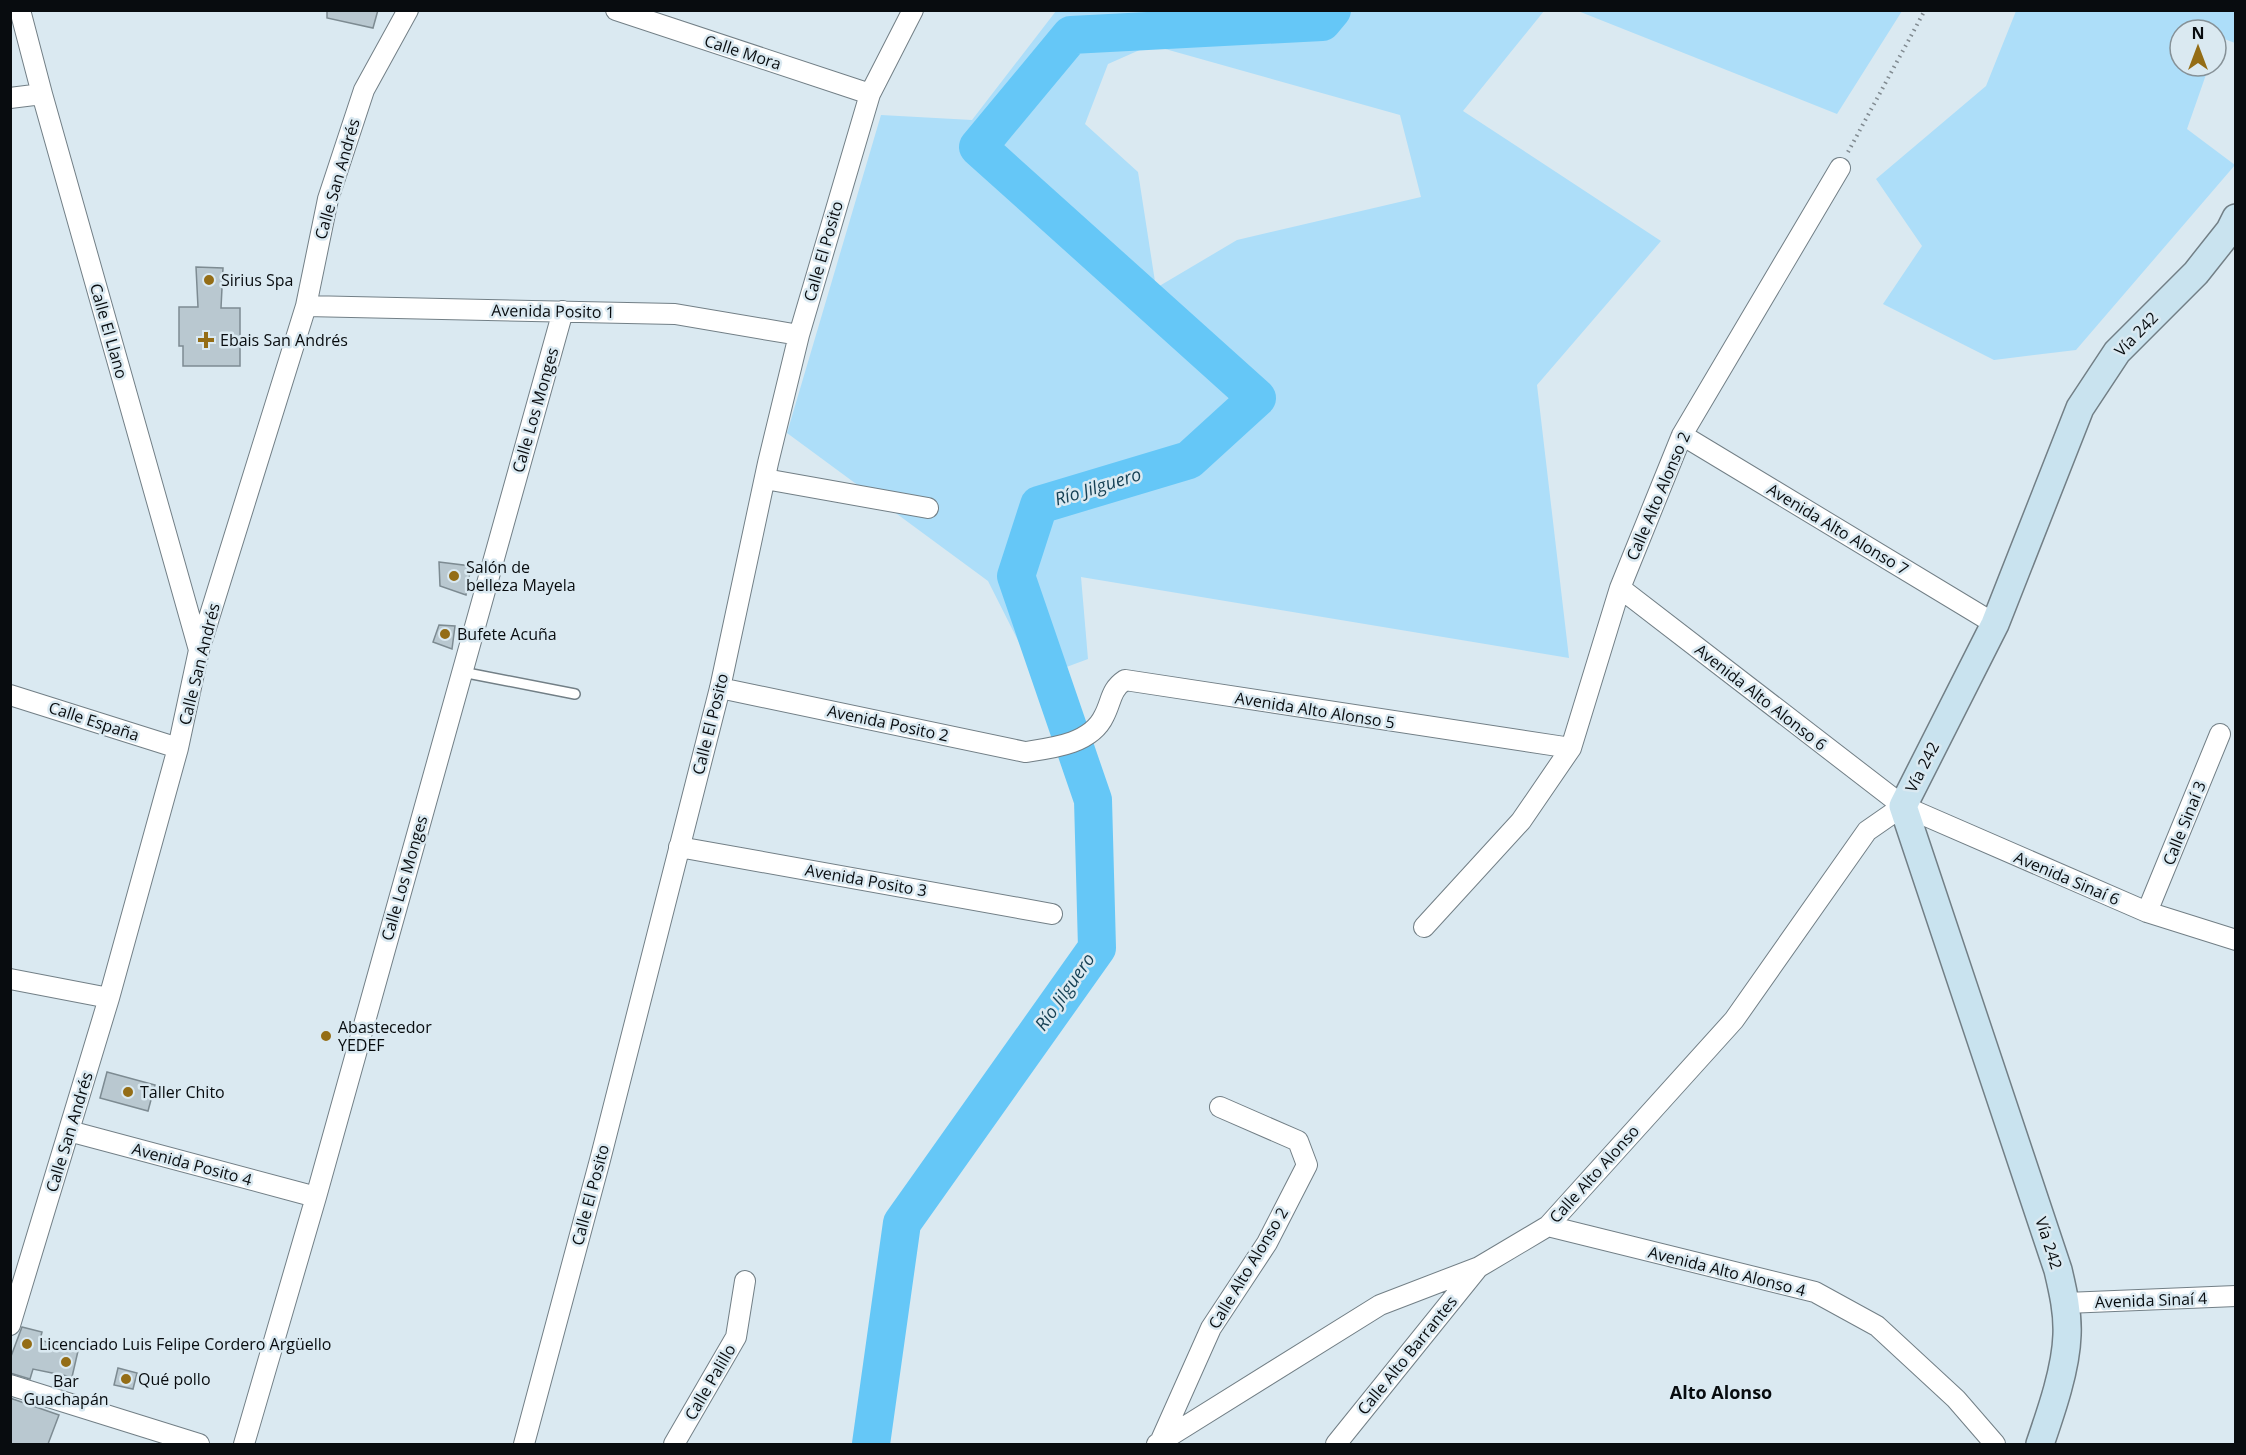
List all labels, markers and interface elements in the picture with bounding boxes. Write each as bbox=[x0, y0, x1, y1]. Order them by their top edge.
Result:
north arrow bbox=[2168, 18, 2228, 78]
text: N bbox=[2191, 22, 2205, 44]
street label: Calle Mora bbox=[702, 29, 784, 75]
street label: Calle San Andrés bbox=[309, 116, 365, 242]
street label: Calle El Posito bbox=[798, 198, 848, 304]
place label: Sirius Spa bbox=[221, 269, 293, 291]
marker: Sirius Spa bbox=[202, 273, 216, 287]
street label: Calle El Llano bbox=[85, 281, 133, 381]
street label: Avenida Posito 1 bbox=[491, 299, 615, 323]
street label: Vía 242 bbox=[2109, 307, 2163, 361]
place label: Ebais San Andrés bbox=[220, 329, 348, 351]
marker: Ebais San Andrés bbox=[197, 331, 215, 349]
street label: Calle Los Monges bbox=[507, 345, 563, 475]
street label: Calle Alto Alonso 2 bbox=[1621, 428, 1695, 564]
water label: Río Jilguero bbox=[1051, 461, 1144, 511]
street label: Avenida Alto Alonso 7 bbox=[1763, 478, 1913, 580]
place label: Salón de belleza Mayela bbox=[466, 556, 576, 596]
marker: Salón de belleza Mayela bbox=[447, 569, 461, 583]
street label: Calle San Andrés bbox=[173, 601, 225, 727]
place label: Bufete Acuña bbox=[457, 623, 557, 645]
marker: Bufete Acuña bbox=[438, 627, 452, 641]
street label: Avenida Alto Alonso 6 bbox=[1691, 639, 1831, 755]
street label: Calle El Posito bbox=[687, 671, 733, 777]
street label: Avenida Alto Alonso 5 bbox=[1233, 686, 1397, 734]
street label: Calle España bbox=[46, 696, 142, 746]
street label: Avenida Posito 2 bbox=[825, 699, 951, 747]
street label: Vía 242 bbox=[1900, 738, 1944, 796]
street label: Calle Sinaí 3 bbox=[2157, 778, 2211, 868]
street label: Calle Los Monges bbox=[376, 813, 432, 943]
street label: Avenida Sinaí 6 bbox=[2011, 846, 2123, 910]
street label: Avenida Posito 3 bbox=[803, 858, 929, 902]
water label: Río Jilguero bbox=[1029, 948, 1100, 1035]
place label: Abastecedor YEDEF bbox=[338, 1016, 432, 1056]
marker: Abastecedor YEDEF bbox=[319, 1029, 333, 1043]
street label: Calle San Andrés bbox=[40, 1069, 98, 1195]
place label: Taller Chito bbox=[140, 1081, 225, 1103]
marker: Taller Chito bbox=[121, 1085, 135, 1099]
street label: Calle Alto Alonso bbox=[1544, 1120, 1644, 1228]
street label: Avenida Posito 4 bbox=[130, 1137, 254, 1191]
street label: Calle El Posito bbox=[566, 1142, 614, 1248]
street label: Calle Alto Alonso 2 bbox=[1203, 1203, 1293, 1333]
street label: Vía 242 bbox=[2030, 1214, 2068, 1272]
street label: Avenida Alto Alonso 4 bbox=[1646, 1241, 1808, 1301]
street label: Avenida Sinaí 4 bbox=[2094, 1287, 2208, 1313]
street label: Calle Alto Barrantes bbox=[1352, 1291, 1462, 1419]
place label: Licenciado Luis Felipe Cordero Argüello bbox=[39, 1333, 331, 1355]
marker: Licenciado Luis Felipe Cordero Argüello bbox=[20, 1337, 34, 1351]
street label: Calle Palillo bbox=[679, 1340, 741, 1424]
marker: Bar Guachapán bbox=[59, 1355, 73, 1369]
place label: Qué pollo bbox=[138, 1368, 211, 1390]
place label: Bar Guachapán bbox=[23, 1370, 109, 1410]
marker: Qué pollo bbox=[119, 1372, 133, 1386]
district label: Alto Alonso bbox=[1670, 1380, 1772, 1404]

